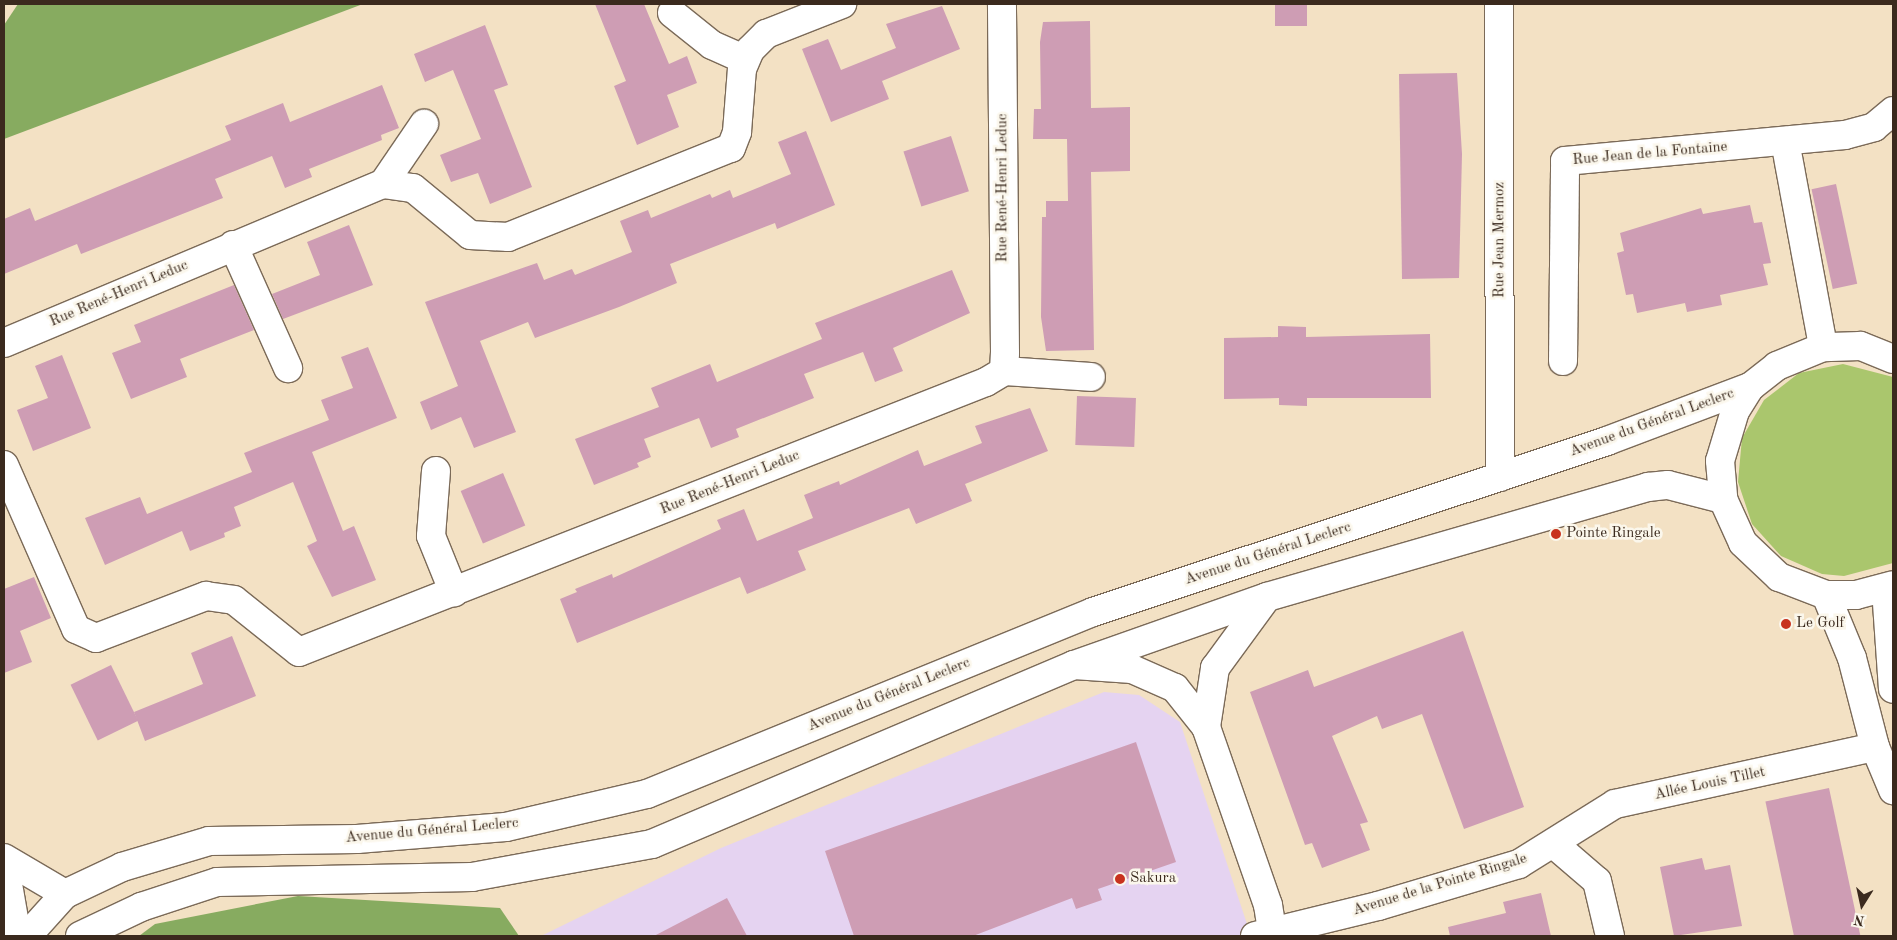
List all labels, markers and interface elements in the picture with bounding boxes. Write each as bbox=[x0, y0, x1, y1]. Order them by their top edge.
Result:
street label: Rue René-Henri Leduc bbox=[994, 114, 1012, 262]
street label: Rue Jean de la Fontaine bbox=[1572, 138, 1728, 170]
street label: Rue Jean Mermoz bbox=[1491, 182, 1509, 298]
street label: Rue René-Henri Leduc bbox=[47, 257, 191, 331]
street label: Avenue du Général Leclerc bbox=[1567, 385, 1737, 461]
street label: Rue René-Henri Leduc bbox=[658, 447, 802, 519]
street label: Avenue du Général Leclerc bbox=[1183, 519, 1353, 589]
place label: Pointe Ringale bbox=[1566, 525, 1661, 543]
marker: Pointe Ringale bbox=[1550, 528, 1562, 540]
place label: Le Golf bbox=[1796, 615, 1844, 633]
marker: Le Golf bbox=[1780, 618, 1792, 630]
street label: Avenue du Général Leclerc bbox=[805, 654, 973, 736]
street label: Allée Louis Tillet bbox=[1653, 763, 1767, 805]
street label: Avenue du Général Leclerc bbox=[345, 814, 519, 848]
street label: Avenue de la Pointe Ringale bbox=[1351, 850, 1529, 920]
place label: Sakura bbox=[1130, 870, 1176, 888]
marker: Sakura bbox=[1114, 873, 1126, 885]
north arrow bbox=[1837, 880, 1887, 930]
text: N bbox=[1853, 912, 1866, 928]

